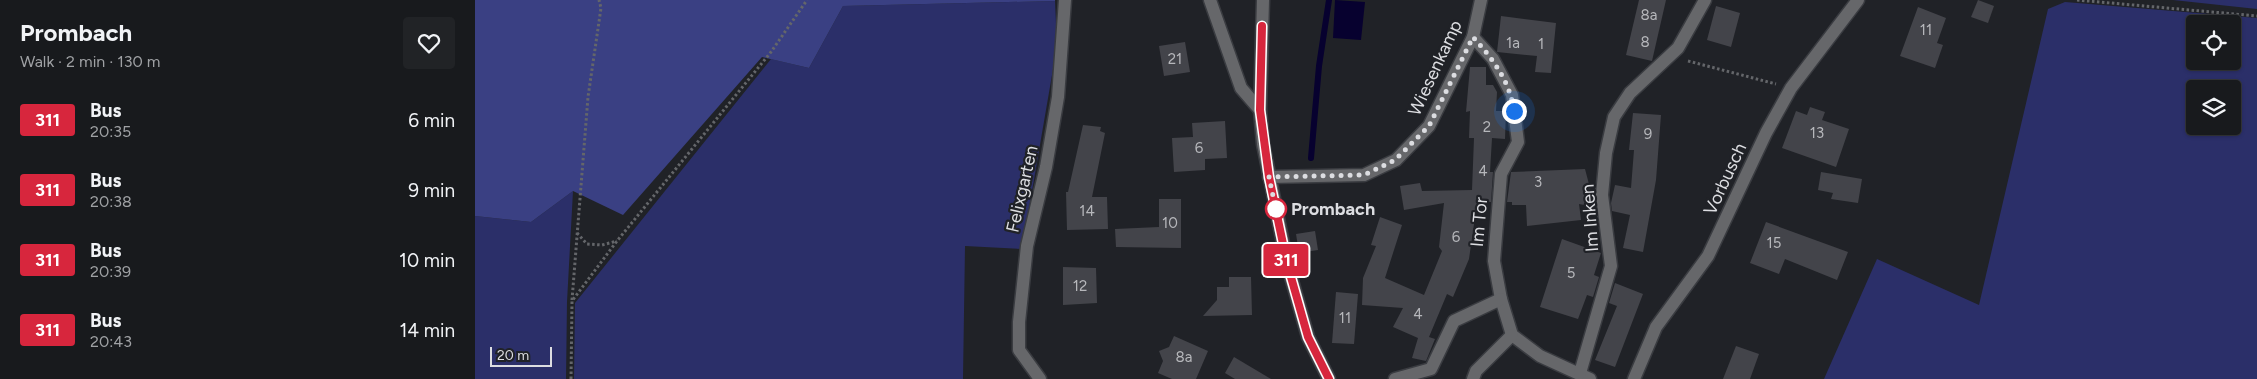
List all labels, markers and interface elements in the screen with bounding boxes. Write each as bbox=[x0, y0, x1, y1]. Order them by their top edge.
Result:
house number: 8a bbox=[1641, 6, 1657, 24]
map controls bbox=[2186, 15, 2241, 135]
button: locate bbox=[2186, 15, 2241, 70]
button: heart bbox=[403, 17, 455, 69]
street label: Wiesenkamp bbox=[1403, 17, 1467, 119]
text: Prombach bbox=[20, 18, 132, 47]
house number: 11 bbox=[1920, 21, 1932, 39]
house number: 8 bbox=[1640, 33, 1650, 51]
house number: 1a bbox=[1506, 34, 1520, 52]
house number: 1 bbox=[1538, 35, 1544, 53]
house number: 21 bbox=[1168, 50, 1182, 68]
text: Walk · 2 min · 130 m bbox=[20, 52, 160, 71]
button: layers bbox=[2186, 80, 2241, 135]
text: Bus bbox=[90, 99, 121, 122]
your location bbox=[1502, 99, 1527, 124]
text: 311 bbox=[35, 109, 60, 131]
text: 6 min bbox=[408, 109, 455, 132]
house number: 2 bbox=[1483, 118, 1491, 136]
text: 20:35 bbox=[90, 122, 131, 141]
house number: 13 bbox=[1810, 124, 1824, 142]
house number: 9 bbox=[1644, 125, 1652, 143]
house number: 6 bbox=[1195, 139, 1204, 157]
street label: Vorbusch bbox=[1699, 139, 1751, 219]
street label: Felixgarten bbox=[1001, 143, 1043, 235]
house number: 4 bbox=[1478, 162, 1488, 180]
text: Bus bbox=[90, 169, 121, 192]
house number: 3 bbox=[1534, 173, 1542, 191]
text: 311 bbox=[35, 179, 60, 201]
text: 9 min bbox=[408, 179, 455, 202]
street label: Im Inken bbox=[1577, 183, 1603, 253]
text: 20:38 bbox=[90, 192, 132, 211]
street label: Im Tor bbox=[1466, 196, 1492, 248]
marker: Prombach bbox=[1265, 198, 1287, 220]
place label: Prombach bbox=[1291, 198, 1375, 220]
house number: 14 bbox=[1079, 202, 1095, 220]
house number: 10 bbox=[1162, 214, 1178, 232]
house number: 6 bbox=[1452, 228, 1461, 246]
house number: 15 bbox=[1767, 234, 1781, 252]
text: Bus bbox=[90, 239, 121, 262]
line badge: 311 bbox=[1257, 244, 1315, 276]
text: 311 bbox=[35, 249, 60, 271]
text: 10 min bbox=[399, 249, 455, 272]
text: 311 bbox=[1273, 249, 1299, 271]
text: 20:39 bbox=[90, 262, 131, 281]
house number: 5 bbox=[1567, 264, 1575, 282]
house number: 12 bbox=[1073, 277, 1087, 295]
house number: 4 bbox=[1413, 305, 1423, 323]
text: Bus bbox=[90, 309, 121, 332]
house number: 11 bbox=[1339, 309, 1351, 327]
text: 311 bbox=[35, 319, 60, 341]
text: 14 min bbox=[399, 319, 455, 342]
text: 20:43 bbox=[90, 332, 132, 351]
scale bar bbox=[490, 344, 553, 367]
text: 20 m bbox=[497, 347, 529, 364]
house number: 8a bbox=[1176, 348, 1192, 366]

